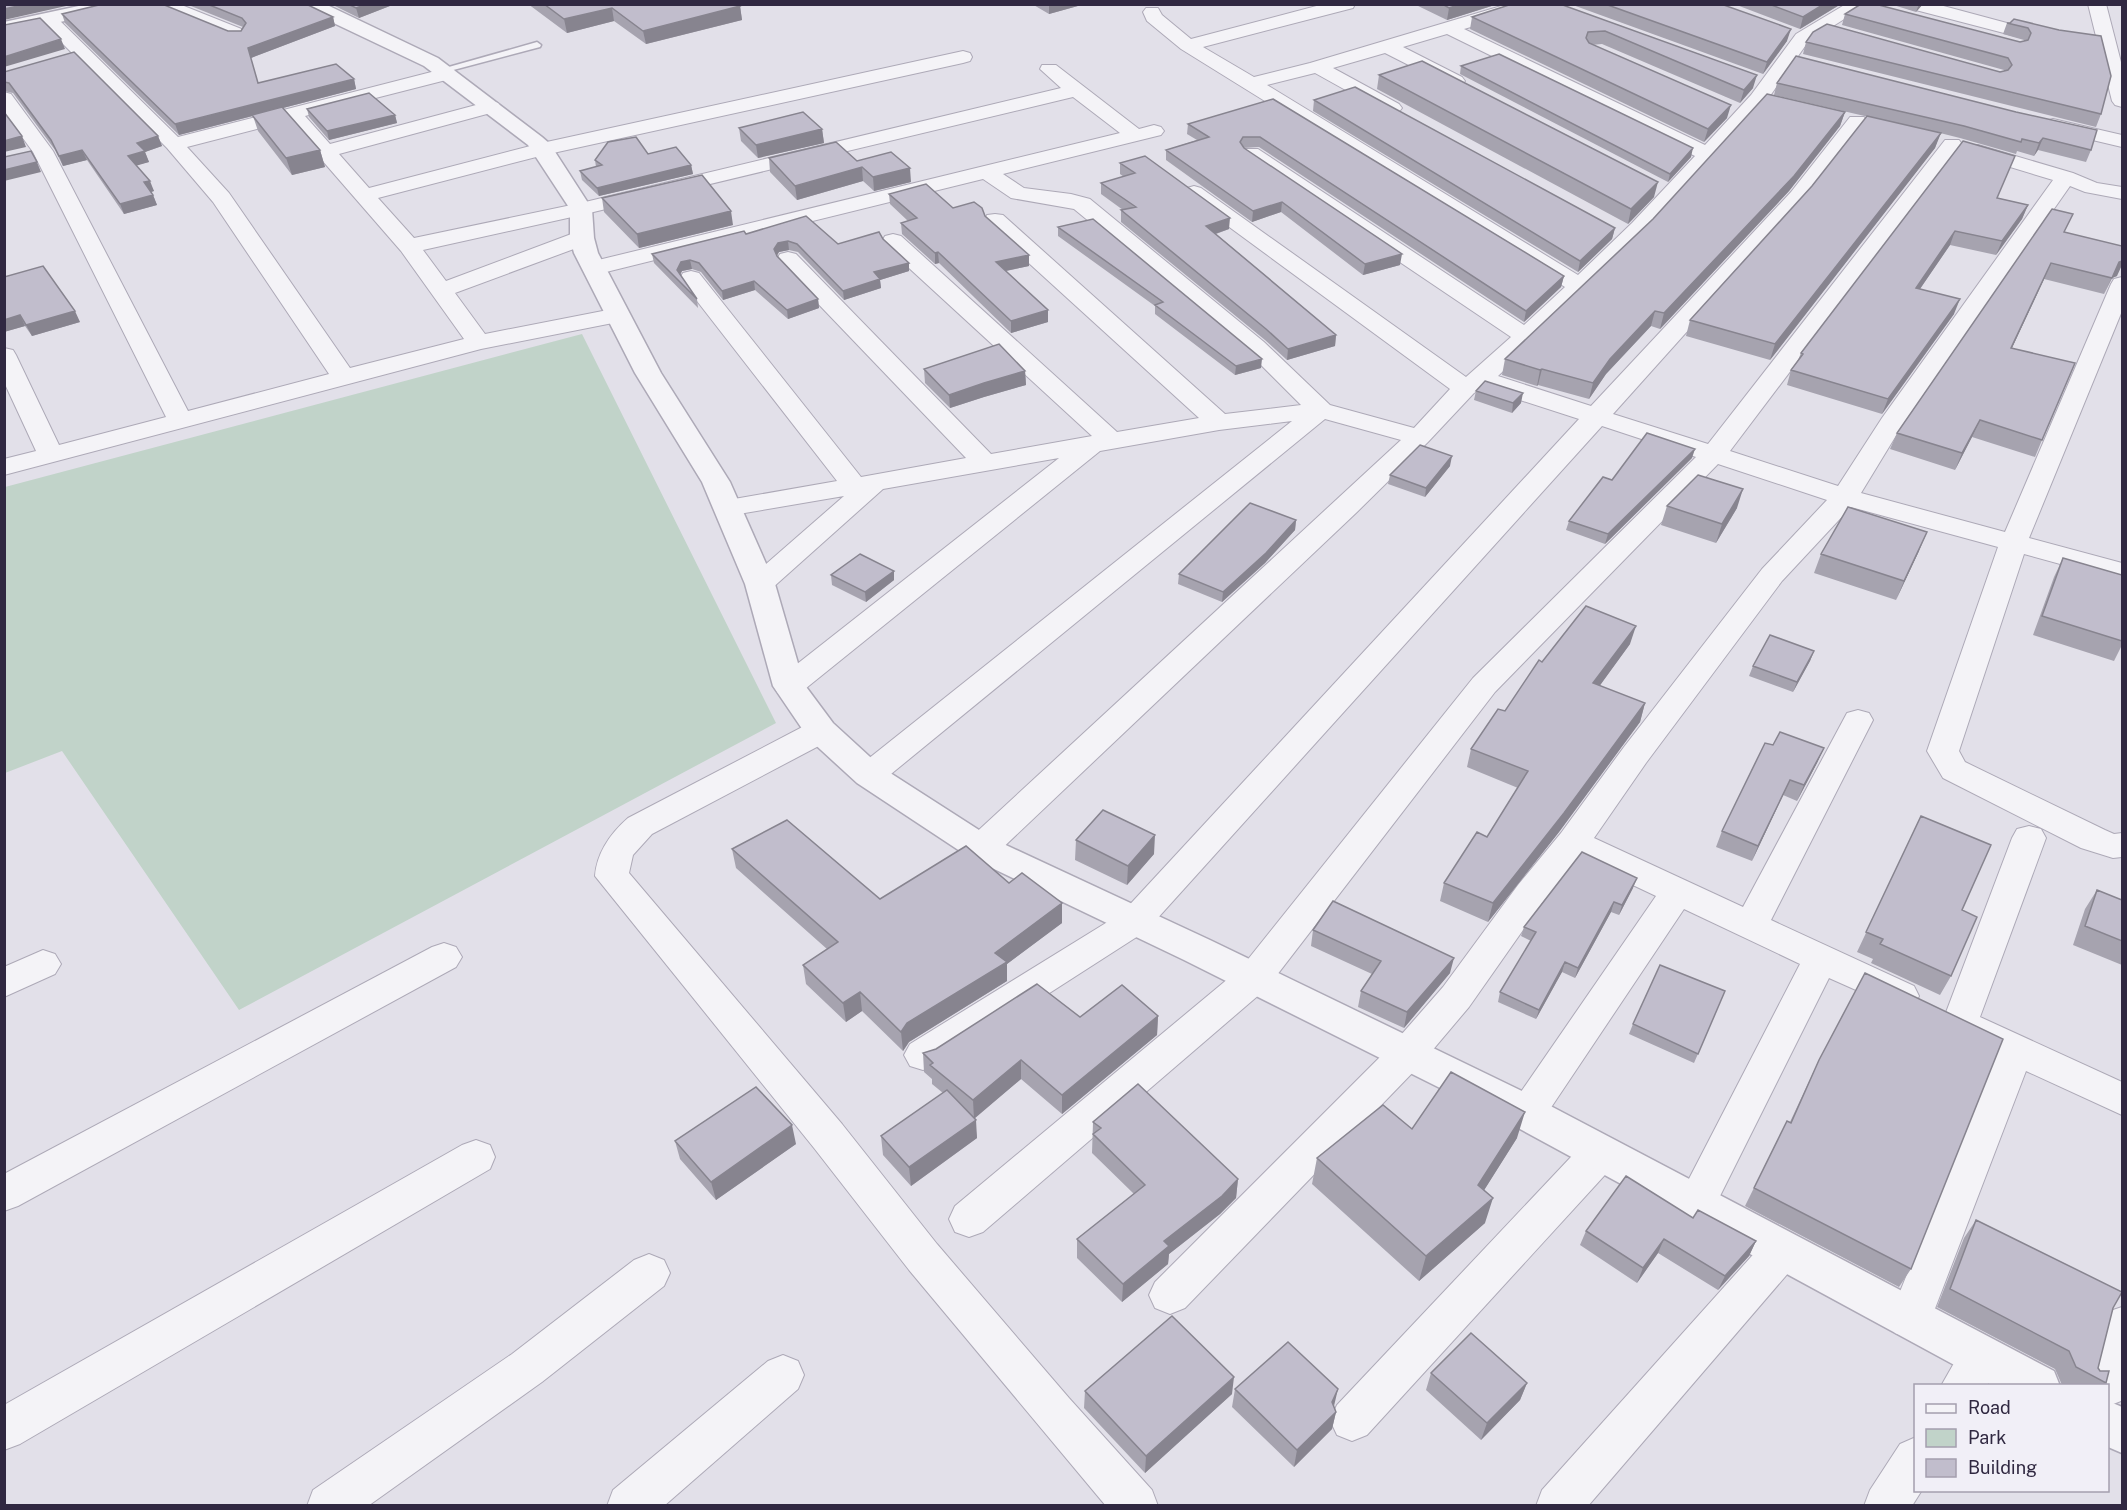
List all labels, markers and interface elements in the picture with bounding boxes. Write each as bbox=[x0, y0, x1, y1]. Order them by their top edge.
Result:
legend bbox=[1914, 1384, 2109, 1492]
text: Road bbox=[1968, 1397, 2011, 1418]
text: Park bbox=[1968, 1427, 2006, 1448]
text: Building bbox=[1968, 1457, 2037, 1478]

